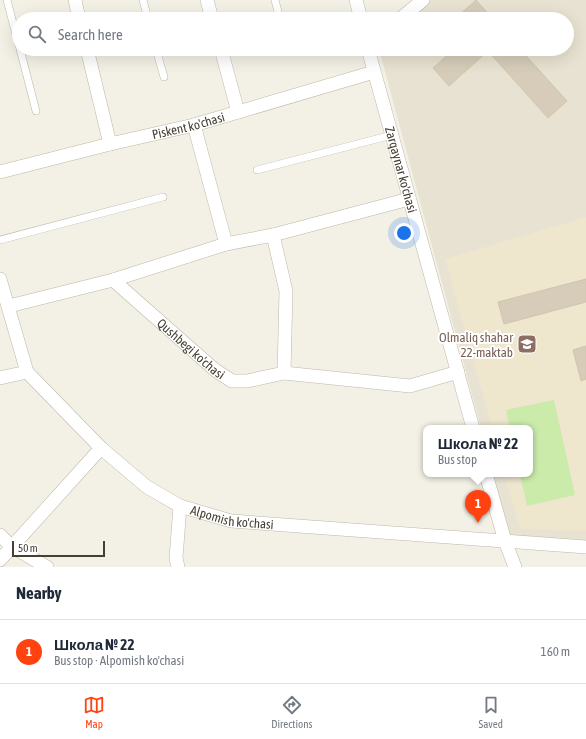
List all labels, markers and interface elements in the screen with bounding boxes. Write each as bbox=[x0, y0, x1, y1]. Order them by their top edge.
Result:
search box bbox=[12, 12, 574, 56]
icon: search bbox=[26, 23, 48, 45]
text: Search here bbox=[58, 26, 123, 43]
street label: Piskent ko'chasi bbox=[151, 109, 227, 142]
street label: Zarqaynar ko'chasi bbox=[382, 125, 420, 214]
your location bbox=[394, 223, 414, 243]
street label: Qushbegi ko'chasi bbox=[154, 316, 227, 382]
place label: Olmaliq shahar 22-maktab bbox=[439, 330, 513, 360]
school or university icon: Olmaliq shahar 22-maktab bbox=[516, 333, 538, 355]
popup bbox=[423, 425, 533, 477]
text: Школа № 22 bbox=[438, 435, 518, 452]
text: Bus stop bbox=[438, 452, 477, 467]
pin: 1 bbox=[465, 490, 491, 523]
street label: Alpomish ko'chasi bbox=[189, 502, 274, 532]
scale bar bbox=[12, 539, 105, 558]
text: 50 m bbox=[18, 542, 38, 554]
text: Nearby bbox=[16, 583, 62, 603]
text: Школа № 22 bbox=[54, 636, 134, 653]
text: 1 bbox=[26, 644, 32, 659]
text: 160 m bbox=[541, 644, 570, 659]
text: Bus stop · Alpomish ko'chasi bbox=[54, 653, 184, 668]
tab: Map bbox=[83, 694, 105, 730]
tab: Directions bbox=[271, 694, 312, 730]
tab: Saved bbox=[479, 694, 503, 730]

